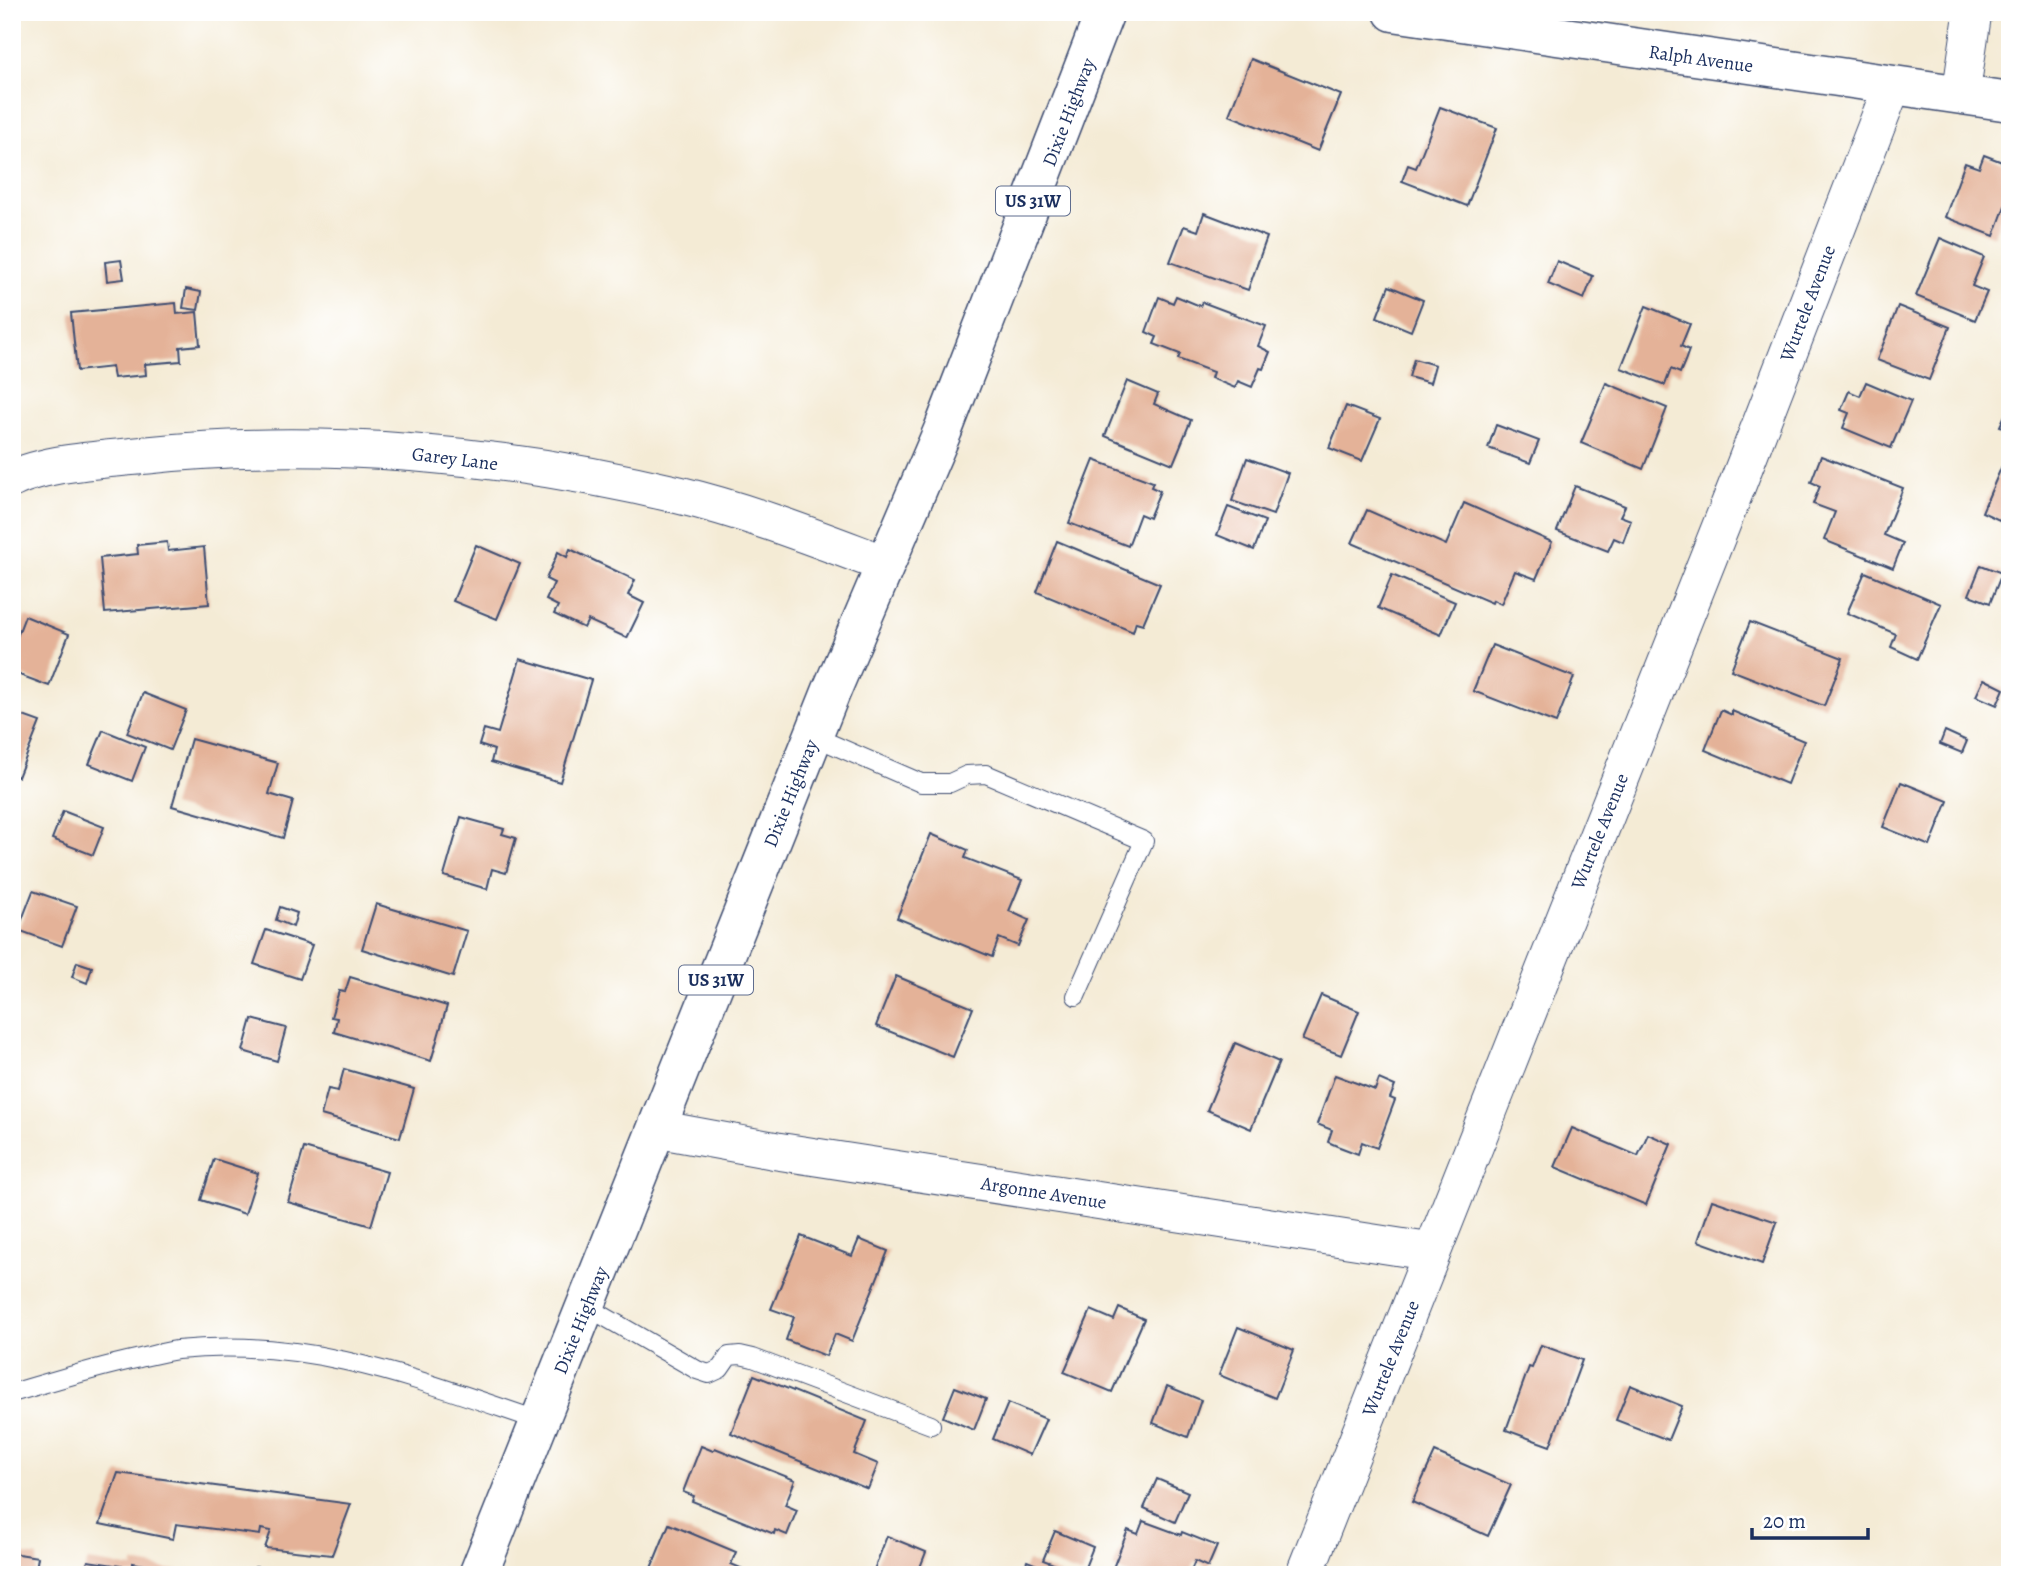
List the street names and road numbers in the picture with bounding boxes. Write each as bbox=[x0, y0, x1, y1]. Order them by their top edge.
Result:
street label: Ralph Avenue bbox=[1647, 39, 1755, 79]
street label: Dixie Highway bbox=[1036, 54, 1102, 170]
road number: US 31W bbox=[996, 186, 1070, 216]
street label: Wurtele Avenue bbox=[1773, 241, 1842, 366]
street label: Garey Lane bbox=[410, 441, 499, 477]
street label: Dixie Highway bbox=[757, 735, 825, 851]
street label: Wurtele Avenue bbox=[1565, 770, 1635, 894]
road number: US 31W bbox=[679, 965, 753, 995]
street label: Argonne Avenue bbox=[978, 1170, 1108, 1216]
street label: Dixie Highway bbox=[547, 1262, 615, 1378]
street label: Wurtele Avenue bbox=[1356, 1297, 1426, 1421]

